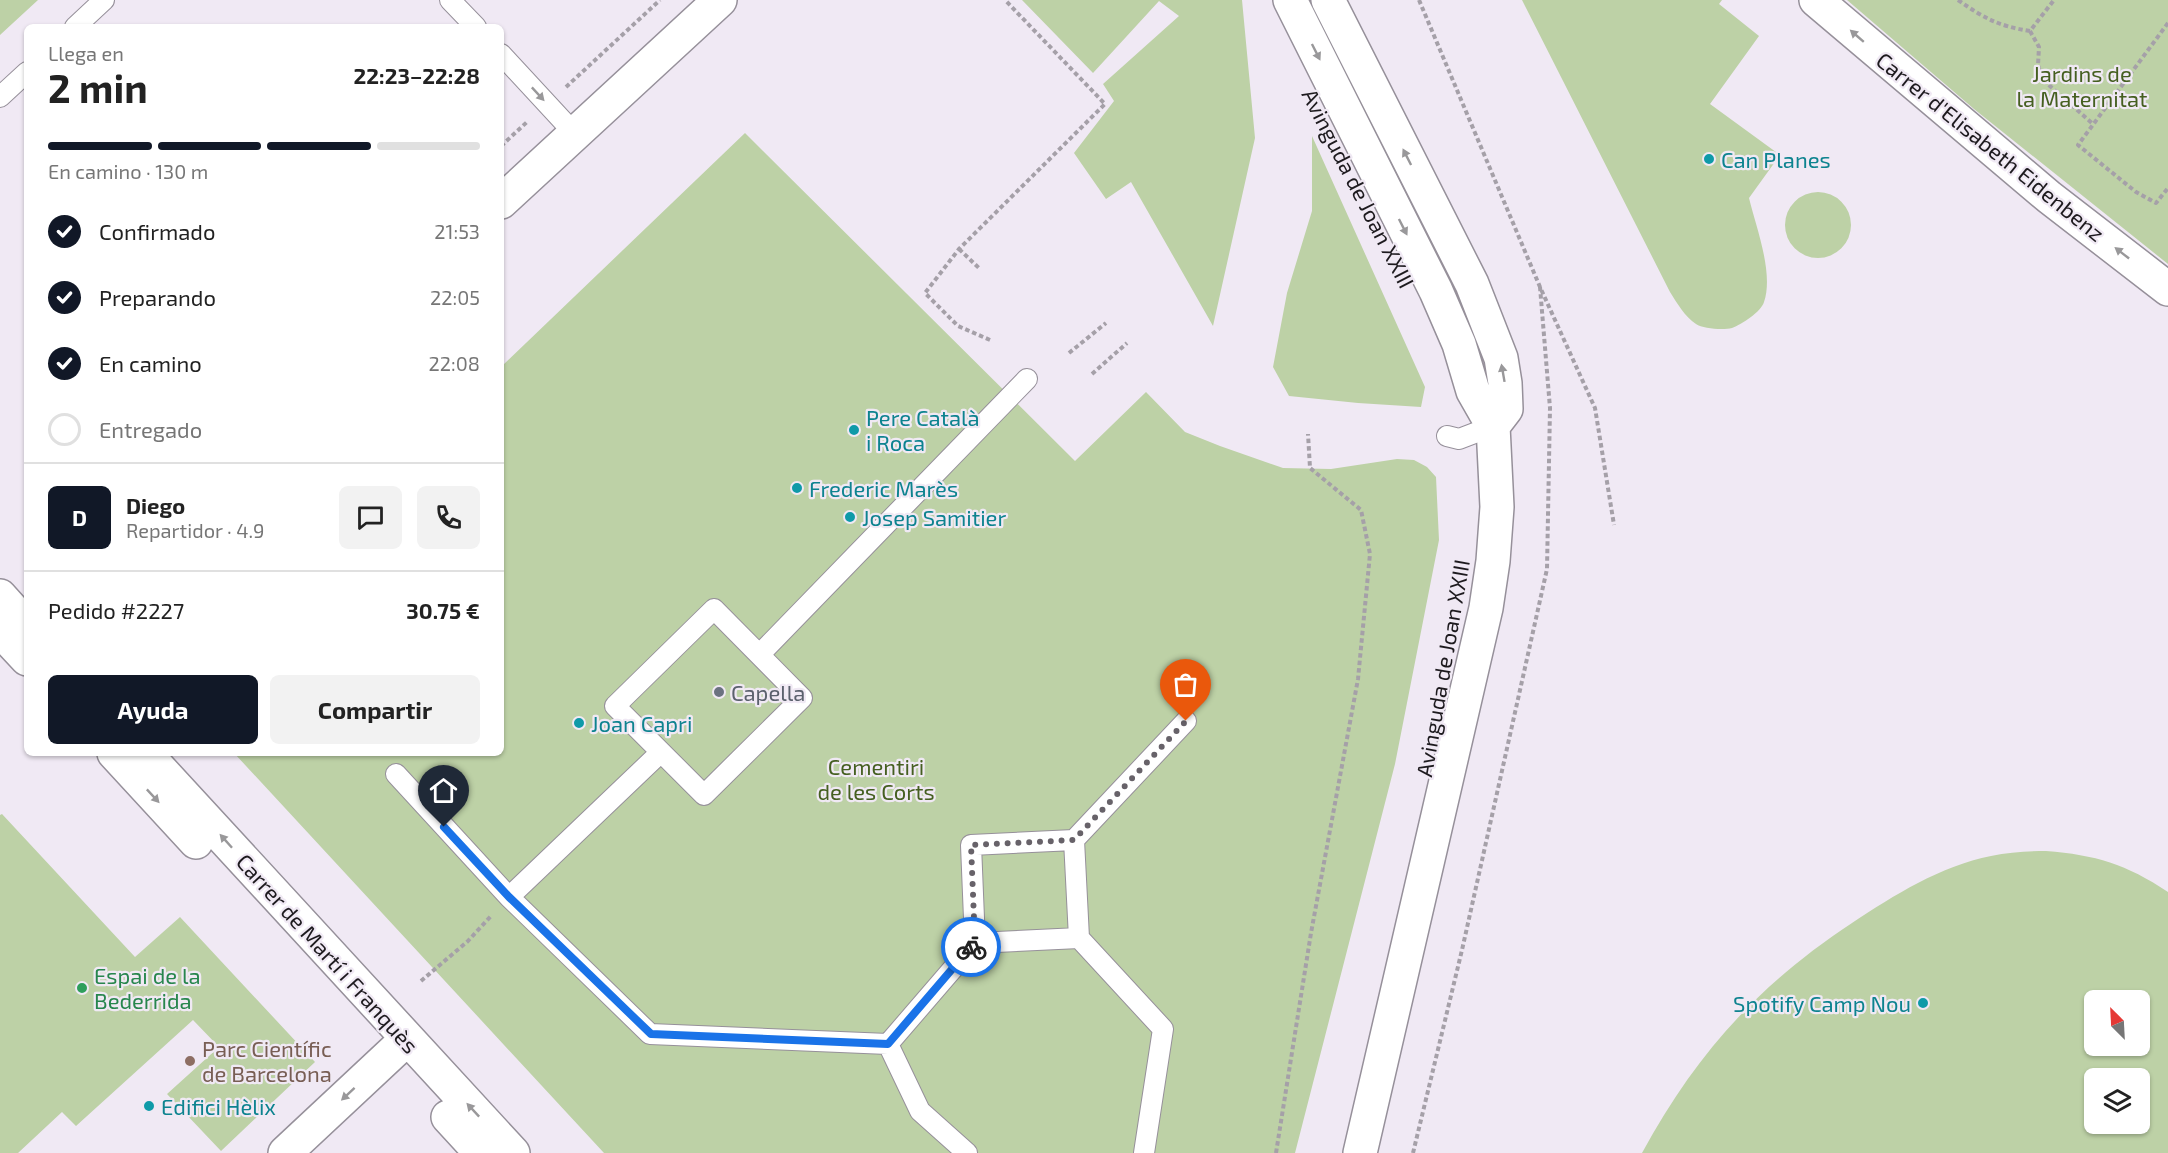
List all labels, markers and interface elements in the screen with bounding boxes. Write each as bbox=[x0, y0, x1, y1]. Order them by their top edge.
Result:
one-way arrow bbox=[1850, 30, 1865, 43]
text: Llega en bbox=[48, 41, 124, 65]
one-way arrow bbox=[1311, 44, 1321, 61]
street label: Carrer d'Elisabeth Eidenbenz bbox=[1872, 46, 2110, 246]
park label: Jardins de la Maternitat bbox=[2017, 60, 2148, 111]
text: 22:23–22:28 bbox=[353, 62, 480, 88]
text: 2 min bbox=[48, 64, 148, 111]
street label: Avinguda de Joan XXIII bbox=[1297, 84, 1421, 292]
one-way arrow bbox=[531, 87, 545, 102]
place label: Can Planes bbox=[1721, 146, 1831, 172]
one-way arrow bbox=[1403, 148, 1412, 165]
marker: Can Planes bbox=[1702, 152, 1716, 166]
text: En camino · 130 m bbox=[48, 159, 208, 183]
icon: check bbox=[48, 215, 81, 248]
text: Confirmado bbox=[99, 218, 215, 244]
one-way arrow bbox=[1399, 218, 1408, 235]
text: 21:53 bbox=[434, 219, 480, 243]
one-way arrow bbox=[2114, 247, 2129, 259]
icon: check bbox=[48, 281, 81, 314]
text: Preparando bbox=[99, 284, 216, 310]
text: 22:05 bbox=[430, 285, 480, 309]
icon: check bbox=[48, 347, 81, 380]
text: En camino bbox=[99, 350, 202, 376]
text: 22:08 bbox=[429, 351, 480, 375]
one-way arrow bbox=[1498, 363, 1507, 382]
place label: Pere Català i Roca bbox=[866, 404, 980, 455]
text: Entregado bbox=[99, 416, 202, 442]
marker: Pere Català i Roca bbox=[847, 423, 861, 437]
place label: Frederic Marès bbox=[809, 475, 958, 501]
marker: Frederic Marès bbox=[790, 481, 804, 495]
button: chat bbox=[339, 486, 402, 549]
button: phone bbox=[417, 486, 480, 549]
text: Diego bbox=[126, 492, 185, 518]
text: D bbox=[72, 504, 87, 530]
place label: Josep Samitier bbox=[862, 504, 1006, 530]
marker: Josep Samitier bbox=[843, 510, 857, 524]
text: Repartidor · 4.9 bbox=[126, 518, 265, 542]
street label: Avinguda de Joan XXIII bbox=[1410, 557, 1474, 779]
text: Pedido #2227 bbox=[48, 597, 184, 623]
text: 30.75 € bbox=[406, 597, 480, 623]
pin bbox=[1160, 659, 1211, 721]
icon: bag bbox=[1169, 668, 1202, 701]
button: Ayuda bbox=[48, 675, 258, 744]
button: Compartir bbox=[270, 675, 480, 744]
place label: Capella bbox=[731, 679, 805, 705]
marker: Capella bbox=[712, 685, 726, 699]
place label: Joan Capri bbox=[591, 710, 692, 736]
marker: Joan Capri bbox=[572, 716, 586, 730]
park label: Cementiri de les Corts bbox=[817, 753, 935, 804]
pin bbox=[418, 765, 469, 827]
icon: home bbox=[427, 774, 460, 807]
one-way arrow bbox=[146, 788, 159, 803]
one-way arrow bbox=[219, 834, 233, 848]
street label: Carrer de Martí i Franquès bbox=[232, 848, 424, 1058]
courier bbox=[941, 917, 1001, 977]
icon: bike bbox=[955, 931, 988, 964]
place label: Espai de la Bederrida bbox=[94, 962, 201, 1013]
marker: Espai de la Bederrida bbox=[75, 981, 89, 995]
place label: Spotify Camp Nou bbox=[1733, 990, 1911, 1016]
north arrow bbox=[2084, 990, 2150, 1056]
map controls bbox=[2084, 990, 2150, 1134]
marker: Spotify Camp Nou bbox=[1916, 996, 1930, 1010]
place label: Parc Científic de Barcelona bbox=[202, 1035, 332, 1086]
marker: Parc Científic de Barcelona bbox=[183, 1054, 197, 1068]
button: layers bbox=[2084, 1068, 2150, 1134]
one-way arrow bbox=[341, 1087, 356, 1100]
place label: Edifici Hèlix bbox=[161, 1093, 276, 1119]
marker: Edifici Hèlix bbox=[142, 1099, 156, 1113]
one-way arrow bbox=[466, 1103, 480, 1118]

